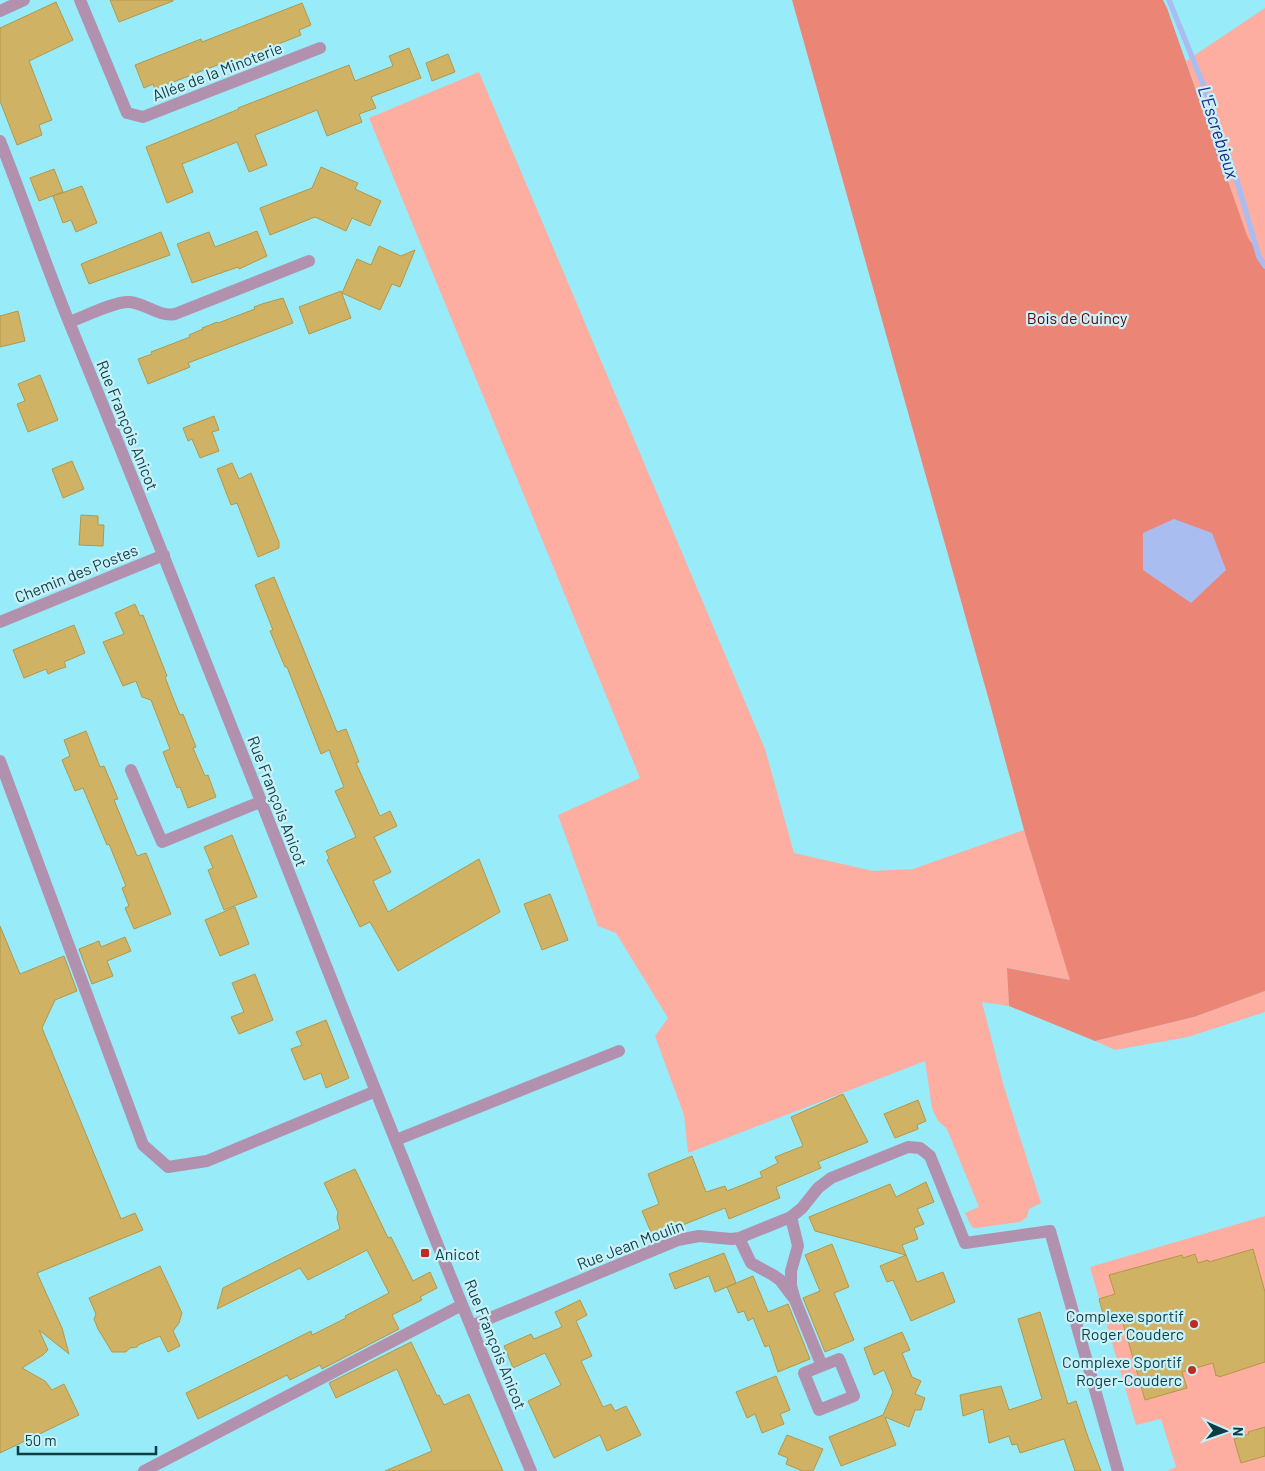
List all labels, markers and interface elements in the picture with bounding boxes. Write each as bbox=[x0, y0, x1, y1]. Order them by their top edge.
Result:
street label: Allée de la Minoterie bbox=[149, 37, 285, 105]
water label: L'Escrebieux bbox=[1194, 83, 1245, 182]
park label: Bois de Cuincy bbox=[1027, 308, 1128, 327]
street label: Rue François Anicot bbox=[93, 357, 163, 493]
street label: Chemin des Postes bbox=[12, 540, 140, 606]
street label: Rue François Anicot bbox=[244, 733, 312, 869]
street label: Rue Jean Moulin bbox=[574, 1215, 686, 1273]
place label: Anicot bbox=[435, 1244, 480, 1263]
marker: Anicot bbox=[419, 1247, 431, 1259]
street label: Rue François Anicot bbox=[461, 1276, 531, 1412]
place label: Complexe sportif Roger Couderc bbox=[1066, 1306, 1184, 1343]
marker: Complexe sportif Roger Couderc bbox=[1188, 1318, 1200, 1330]
place label: Complexe Sportif Roger-Couderc bbox=[1062, 1352, 1182, 1389]
marker: Complexe Sportif Roger-Couderc bbox=[1186, 1364, 1198, 1376]
north arrow bbox=[1200, 1406, 1250, 1456]
scale bar bbox=[18, 1424, 155, 1456]
text: N bbox=[1230, 1427, 1247, 1436]
text: 50 m bbox=[25, 1431, 57, 1449]

